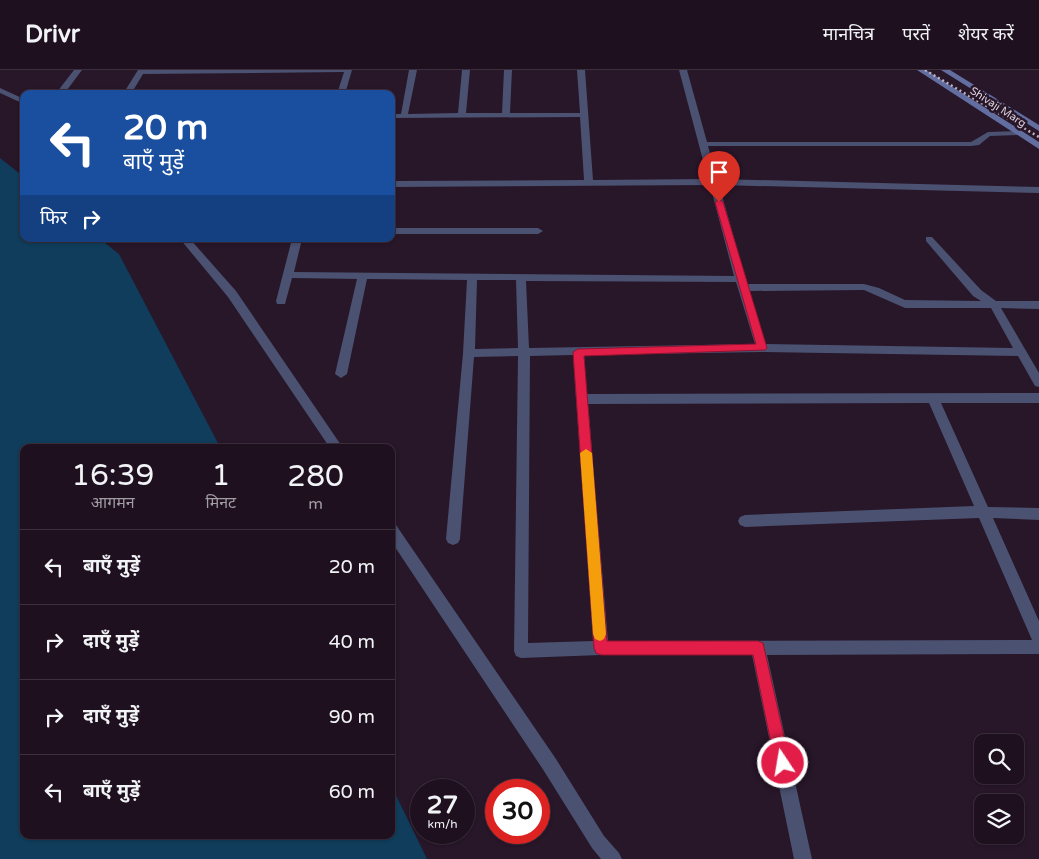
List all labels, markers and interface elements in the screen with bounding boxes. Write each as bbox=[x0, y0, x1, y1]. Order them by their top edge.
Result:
text: Drivr bbox=[25, 20, 80, 49]
text: मानचित्र bbox=[823, 23, 874, 45]
text: परतें bbox=[902, 23, 930, 45]
text: शेयर करें bbox=[958, 23, 1014, 45]
street label: Shivaji Marg bbox=[968, 84, 1029, 130]
text: 20 m bbox=[123, 107, 208, 149]
icon: left bbox=[40, 110, 105, 175]
text: बाएँ मुड़ें bbox=[123, 149, 184, 175]
pin bbox=[698, 151, 740, 202]
icon: arrive bbox=[705, 158, 733, 186]
icon: right bbox=[77, 205, 105, 233]
text: फिर bbox=[40, 207, 67, 229]
text: 16:39 bbox=[71, 457, 154, 494]
text: 1 bbox=[211, 457, 230, 494]
text: 280 bbox=[287, 458, 344, 495]
text: आगमन bbox=[91, 493, 135, 513]
text: मिनट bbox=[205, 493, 236, 513]
text: m bbox=[308, 494, 323, 514]
icon: left bbox=[40, 553, 68, 581]
text: बाएँ मुड़ें bbox=[83, 555, 140, 577]
text: 20 m bbox=[329, 556, 375, 578]
icon: right bbox=[40, 628, 68, 656]
text: दाएँ मुड़ें bbox=[83, 630, 139, 652]
text: 40 m bbox=[329, 631, 375, 653]
icon: right bbox=[40, 703, 68, 731]
text: दाएँ मुड़ें bbox=[83, 705, 139, 727]
text: 90 m bbox=[329, 706, 375, 728]
map controls bbox=[974, 734, 1024, 844]
button: search bbox=[974, 734, 1024, 784]
position arrow bbox=[756, 736, 808, 788]
icon: left bbox=[40, 778, 68, 806]
speed limit sign: 30 bbox=[485, 779, 550, 844]
text: बाएँ मुड़ें bbox=[83, 780, 140, 802]
text: 60 m bbox=[329, 781, 375, 803]
text: 27 bbox=[427, 790, 458, 820]
button: layers bbox=[974, 794, 1024, 844]
text: km/h bbox=[427, 817, 458, 831]

